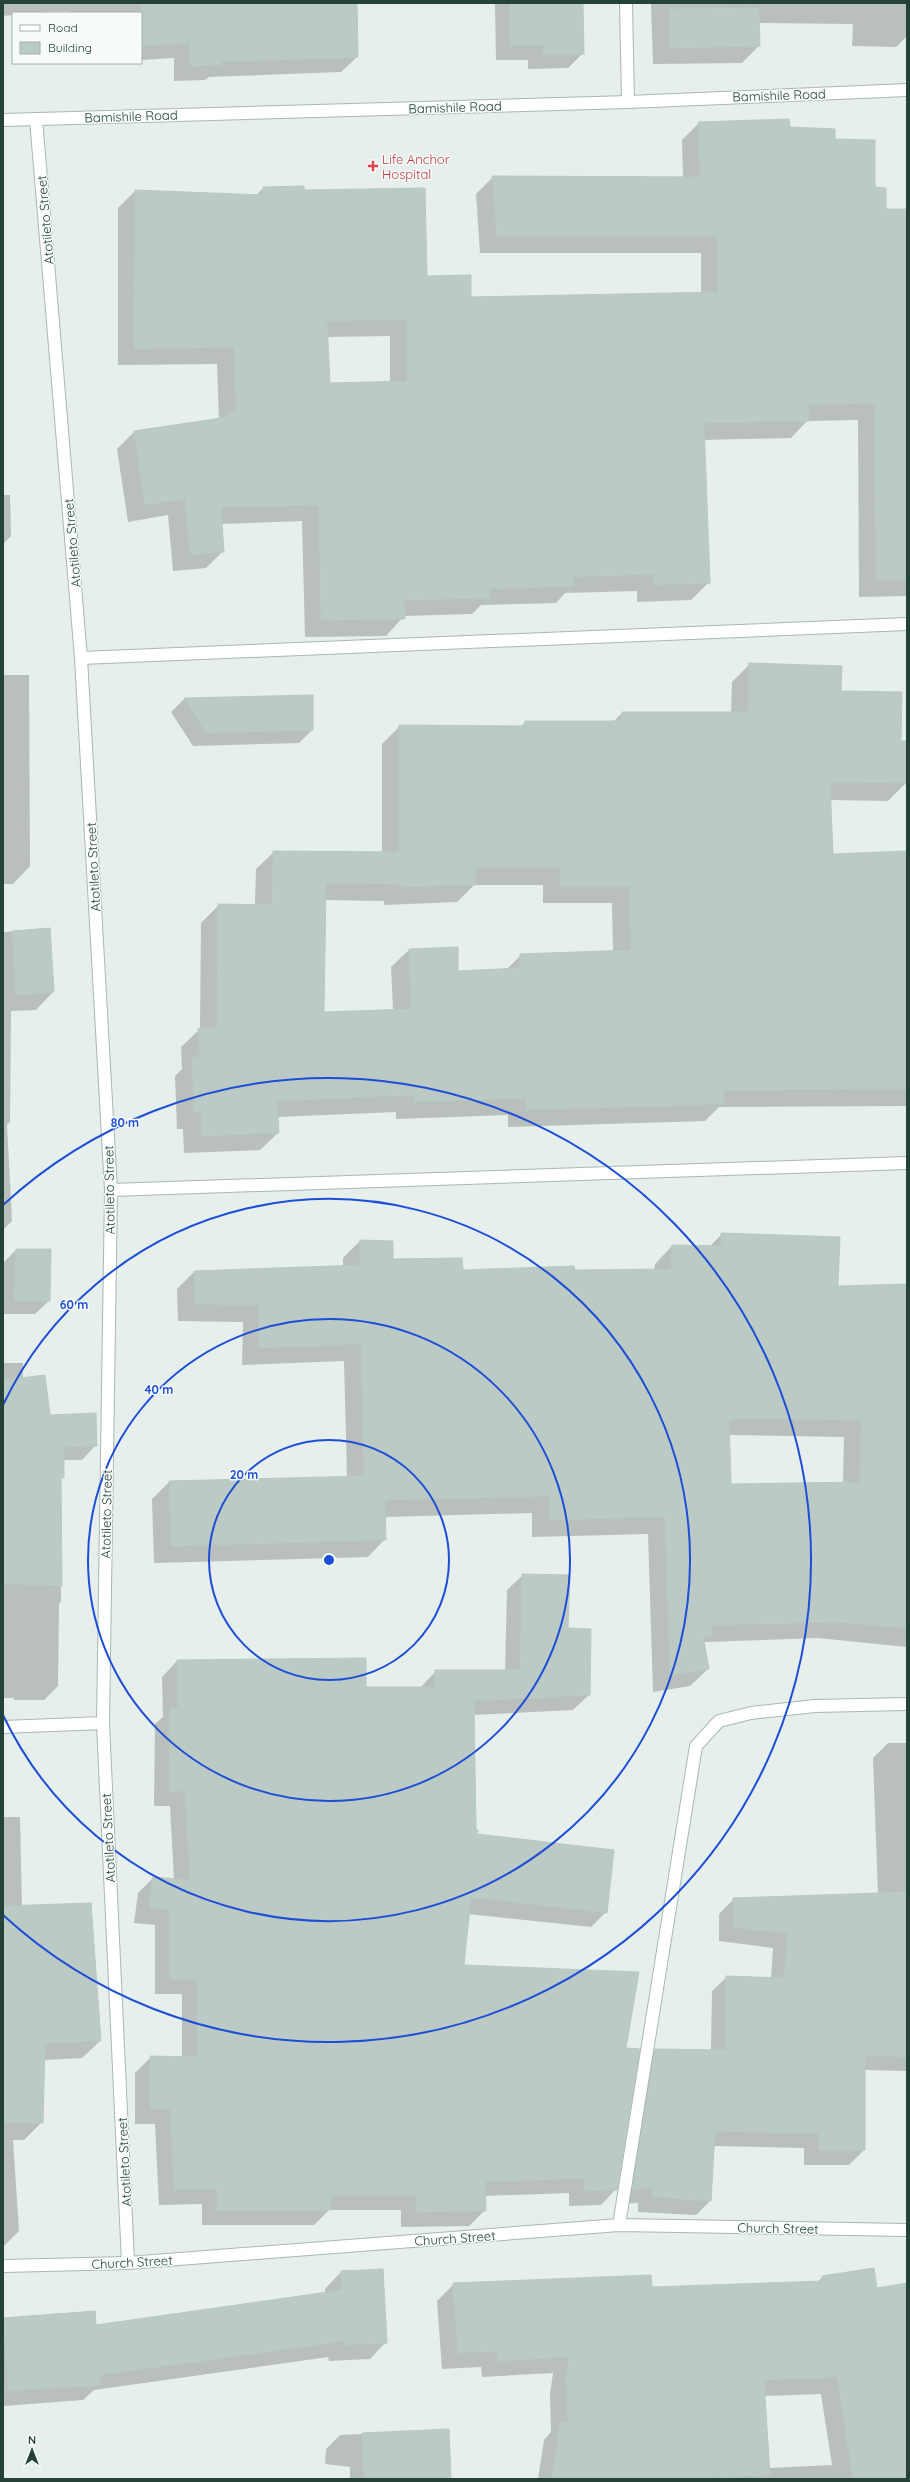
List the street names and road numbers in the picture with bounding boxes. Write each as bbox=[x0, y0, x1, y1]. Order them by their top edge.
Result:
street label: Bamishile Road bbox=[732, 85, 826, 105]
street label: Bamishile Road bbox=[408, 97, 502, 117]
street label: Bamishile Road bbox=[84, 106, 178, 126]
street label: Atotileto Street bbox=[33, 175, 57, 265]
street label: Atotileto Street bbox=[60, 498, 84, 588]
street label: Atotileto Street bbox=[83, 822, 103, 912]
street label: Atotileto Street bbox=[100, 1145, 118, 1235]
street label: Atotileto Street bbox=[97, 1469, 115, 1559]
street label: Atotileto Street bbox=[98, 1793, 118, 1883]
street label: Atotileto Street bbox=[114, 2117, 134, 2207]
street label: Church Street bbox=[737, 2219, 819, 2237]
street label: Church Street bbox=[414, 2227, 496, 2249]
street label: Church Street bbox=[91, 2252, 173, 2272]

